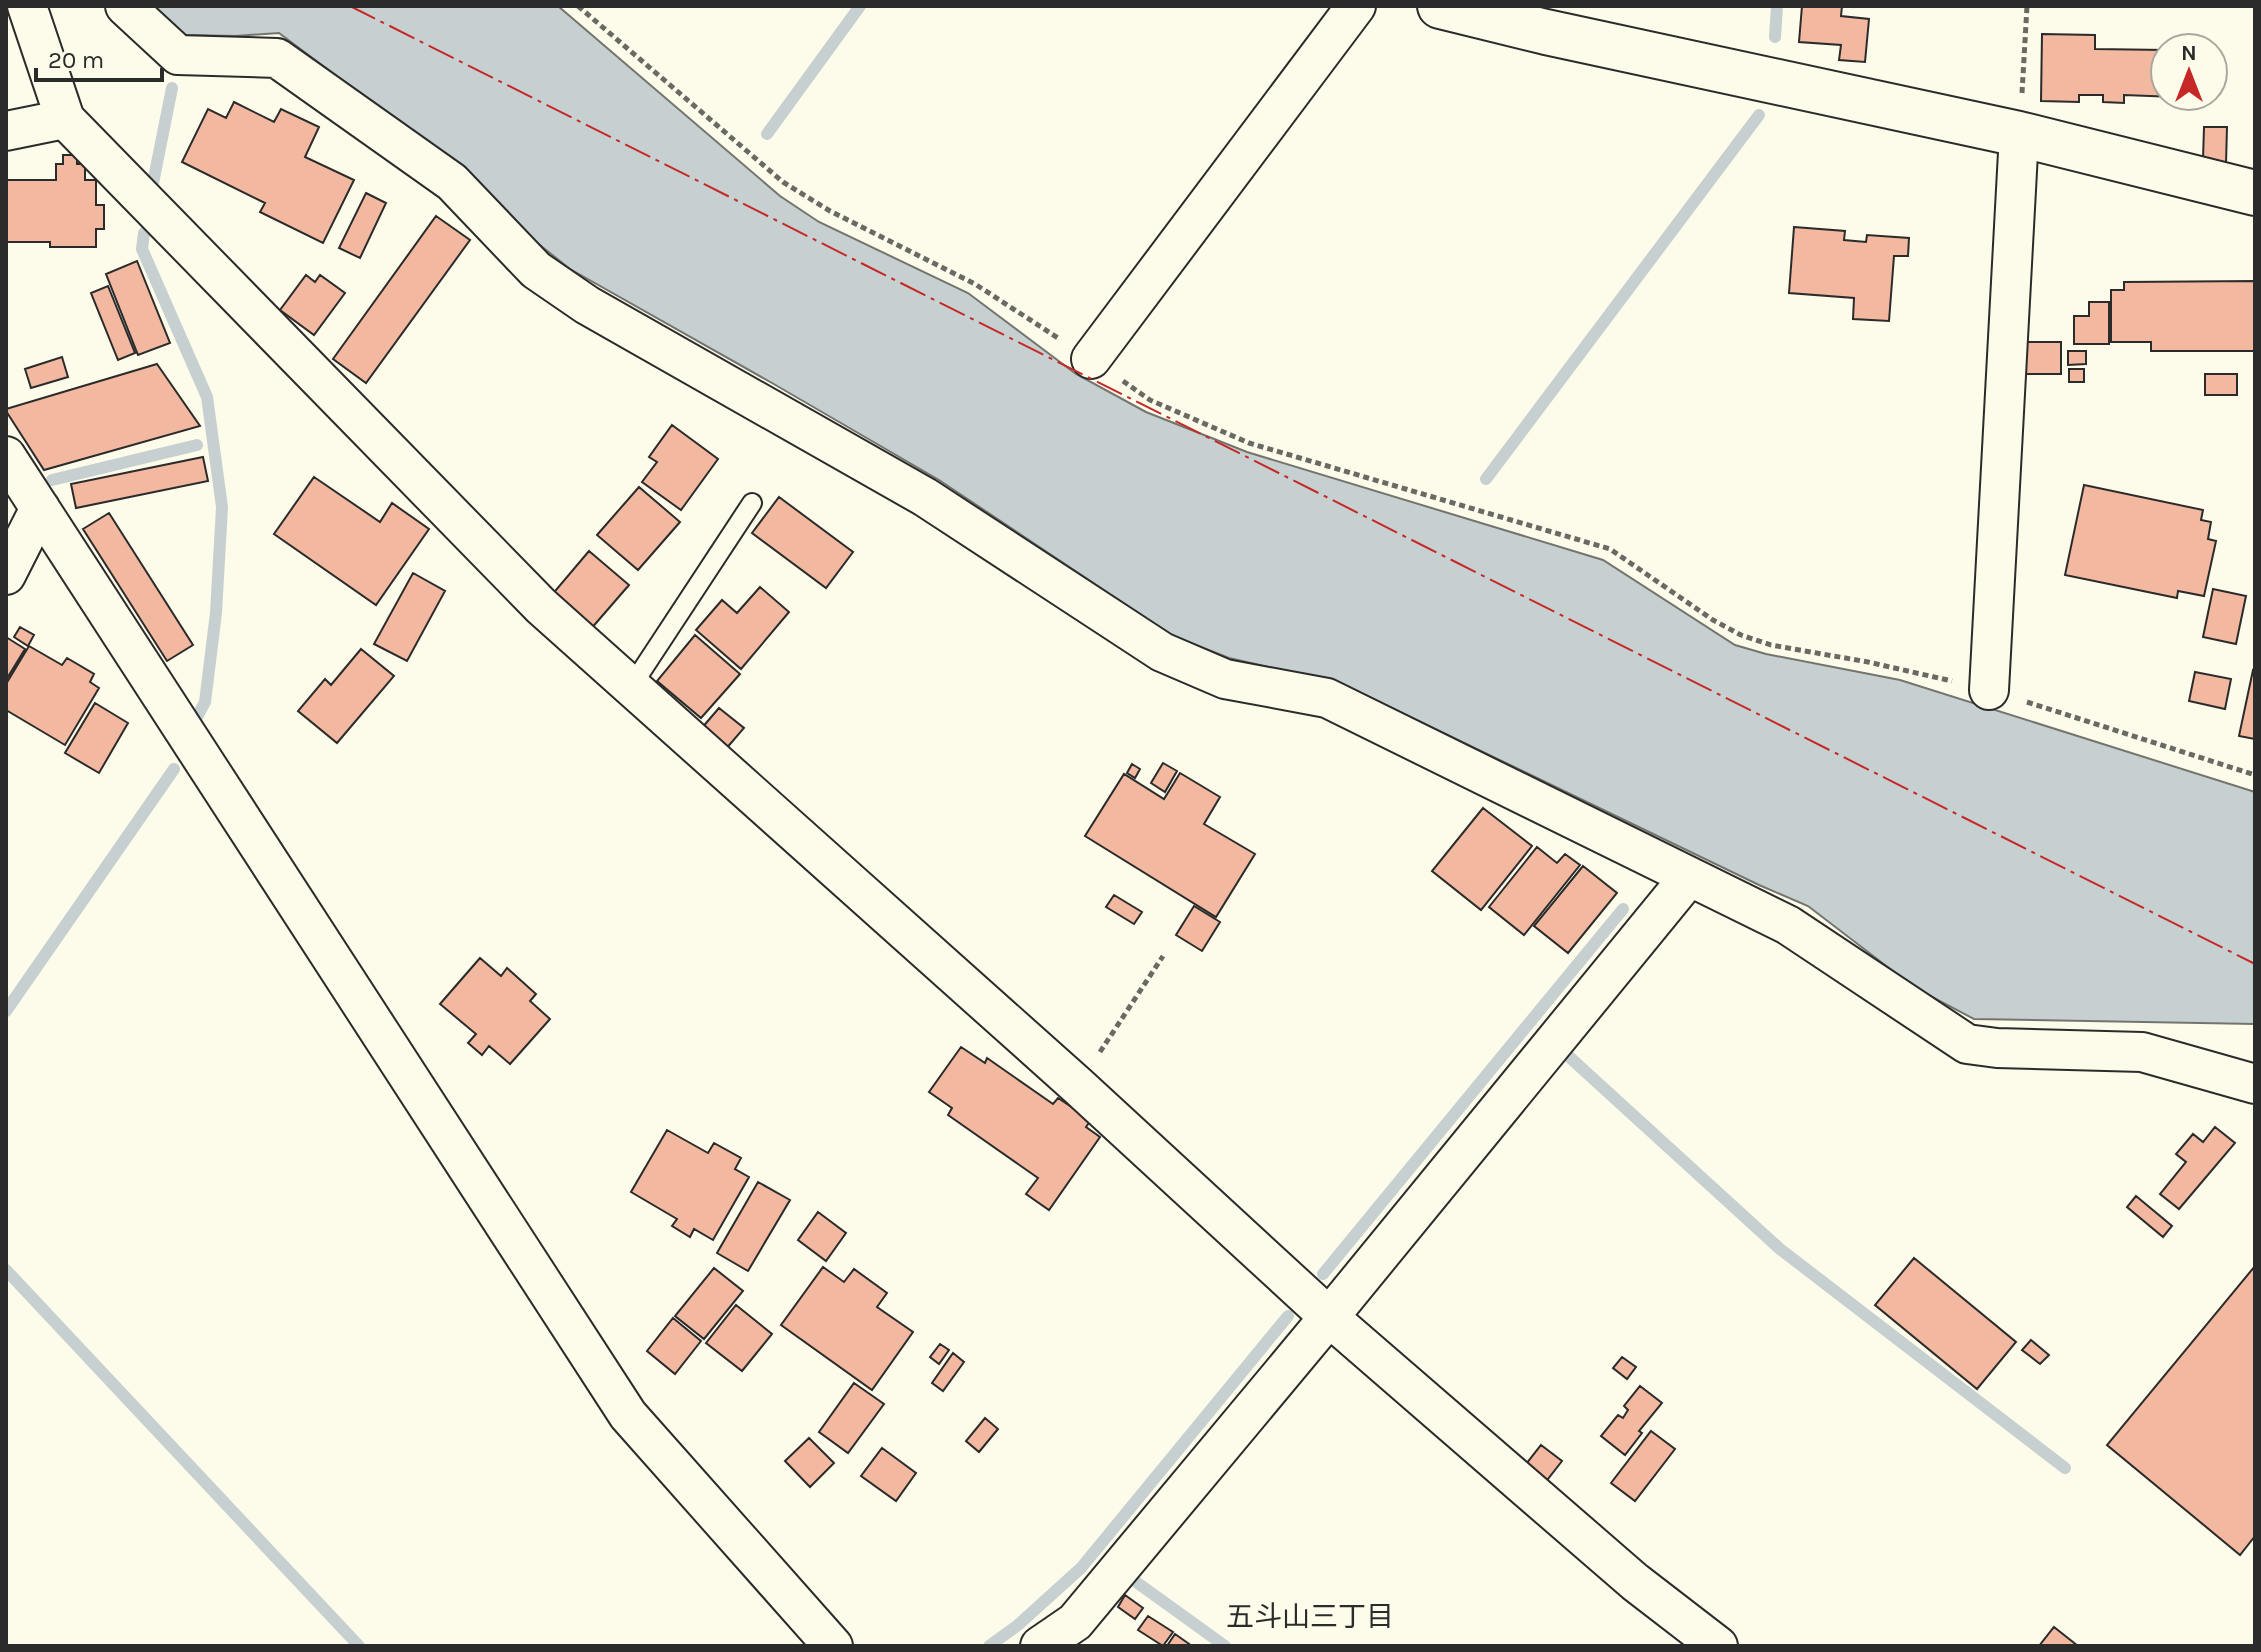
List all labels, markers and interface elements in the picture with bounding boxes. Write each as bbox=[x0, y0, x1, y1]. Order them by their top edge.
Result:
scale bar bbox=[36, 32, 162, 82]
north arrow bbox=[2149, 32, 2229, 112]
text: N bbox=[2181, 40, 2197, 66]
text: 20 m bbox=[48, 46, 104, 74]
district label: 五斗山三丁目 bbox=[1226, 1600, 1394, 1633]

